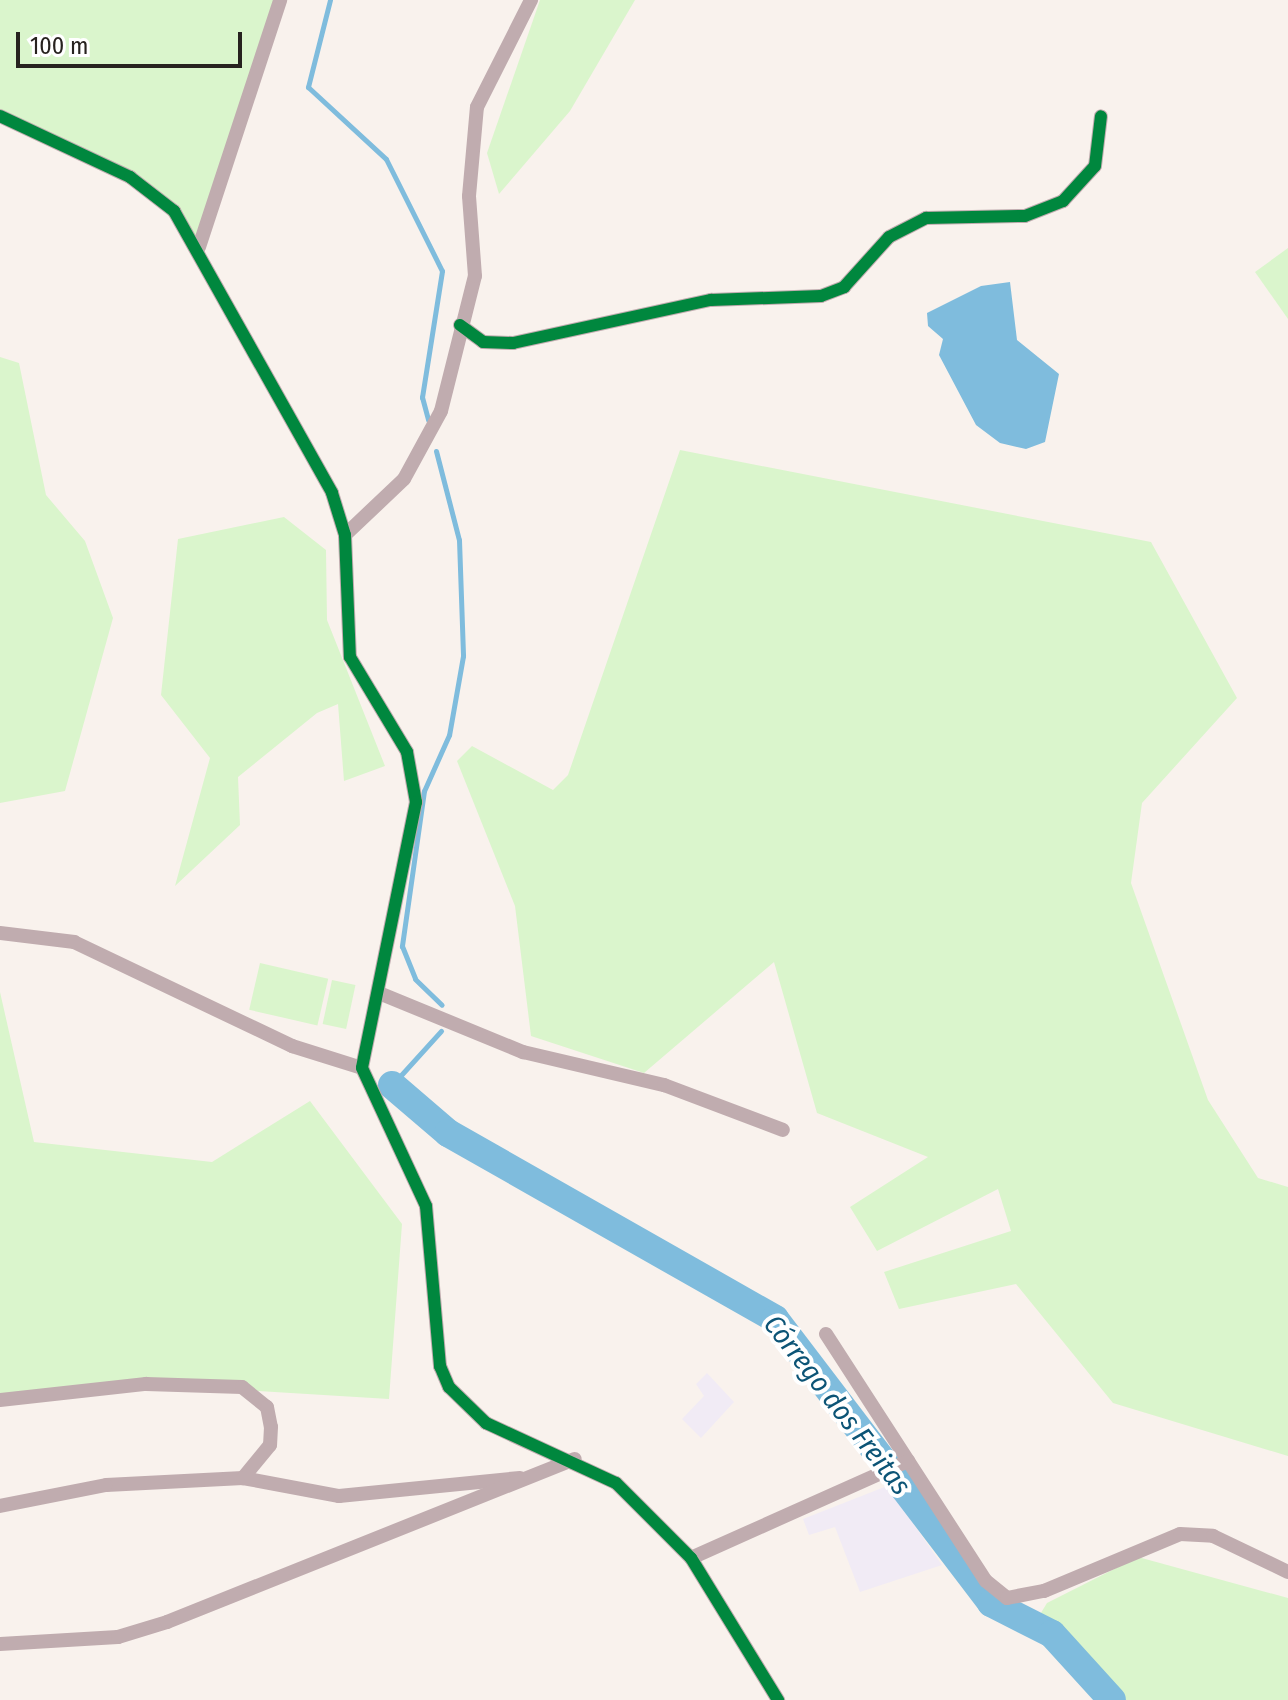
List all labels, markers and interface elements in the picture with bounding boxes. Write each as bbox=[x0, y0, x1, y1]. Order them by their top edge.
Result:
scale bar bbox=[20, 16, 246, 66]
text: 100 m bbox=[30, 32, 88, 60]
water label: Córrego dos Freitas bbox=[756, 1308, 918, 1502]

